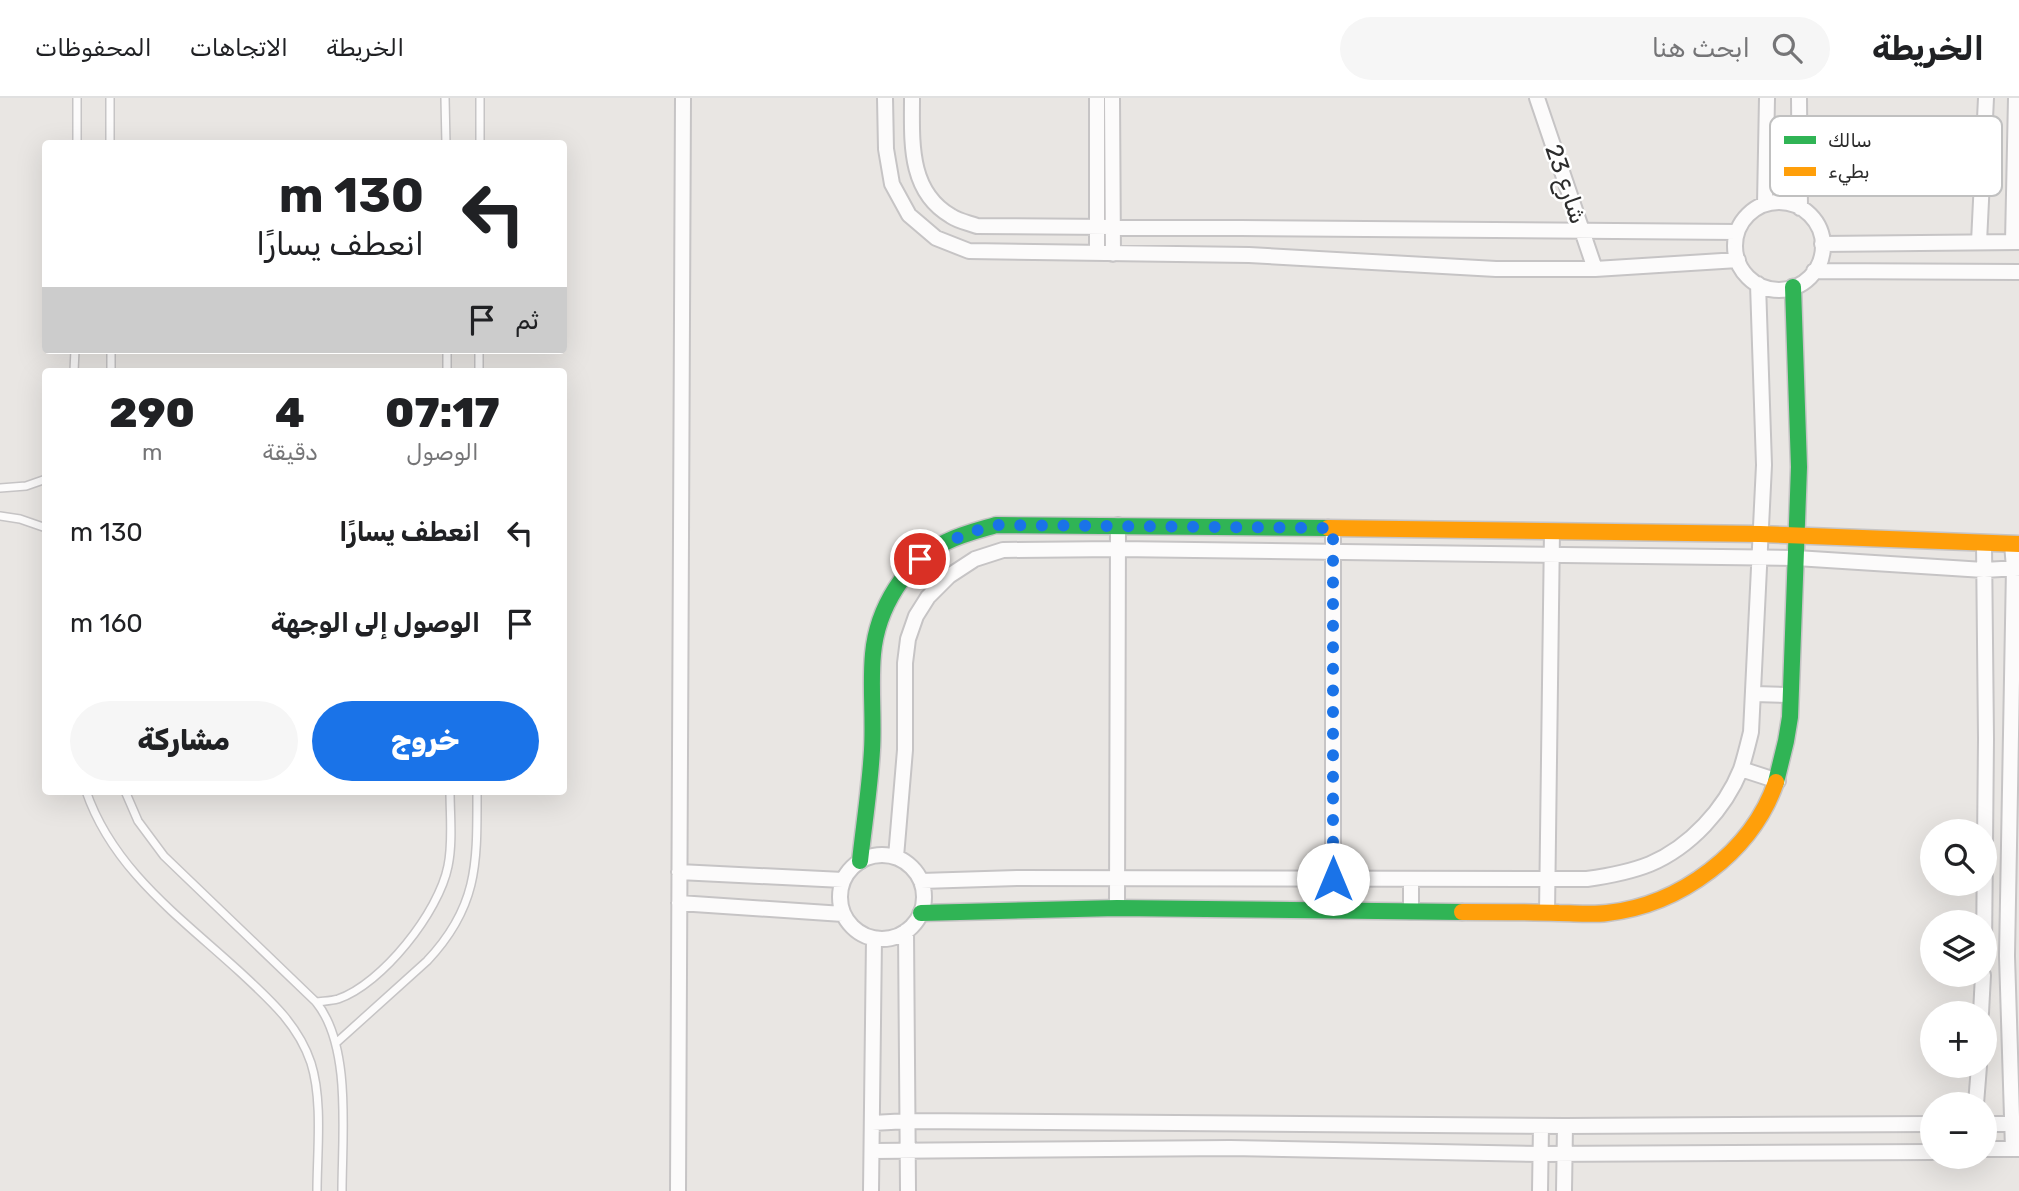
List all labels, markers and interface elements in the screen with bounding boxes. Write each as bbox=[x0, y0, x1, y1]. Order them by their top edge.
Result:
search box bbox=[1340, 17, 1830, 80]
icon: search bbox=[1768, 29, 1806, 67]
text: الخريطة bbox=[1872, 29, 1984, 68]
text: ابحث هنا bbox=[1652, 33, 1750, 64]
text: المحفوظات bbox=[35, 34, 152, 62]
text: الاتجاهات bbox=[190, 34, 288, 62]
text: الخريطة bbox=[326, 34, 404, 62]
legend bbox=[1770, 116, 2002, 196]
text: سالك bbox=[1828, 129, 1872, 152]
street label: شارع 23 bbox=[1537, 141, 1593, 228]
text: بطيء bbox=[1828, 160, 1870, 186]
text: 130 m bbox=[279, 166, 424, 224]
icon: left bbox=[448, 168, 539, 259]
text: انعطف يسارًا bbox=[256, 225, 424, 263]
icon: arrive bbox=[463, 301, 501, 339]
text: ثم bbox=[515, 305, 539, 336]
text: 290 bbox=[109, 388, 195, 438]
text: 4 bbox=[275, 388, 305, 438]
text: 07:17 bbox=[385, 388, 500, 438]
text: m bbox=[142, 438, 162, 466]
text: دقيقة bbox=[262, 438, 318, 466]
text: الوصول bbox=[406, 438, 479, 466]
icon: left bbox=[501, 514, 539, 552]
text: 130 m bbox=[70, 517, 143, 548]
text: انعطف يسارًا bbox=[339, 517, 480, 548]
pin bbox=[890, 529, 950, 589]
icon: arrive bbox=[901, 540, 939, 578]
icon: arrive bbox=[501, 605, 539, 643]
text: 160 m bbox=[70, 608, 143, 639]
text: الوصول إلى الوجهة bbox=[271, 608, 480, 639]
button: مشاركة bbox=[70, 701, 298, 781]
button: خروج bbox=[312, 701, 539, 781]
map controls bbox=[1920, 819, 1997, 1169]
button: search bbox=[1920, 819, 1997, 896]
position arrow bbox=[1296, 842, 1370, 916]
button: layers bbox=[1920, 910, 1997, 987]
button: + bbox=[1920, 1001, 1997, 1078]
button: − bbox=[1920, 1092, 1997, 1169]

